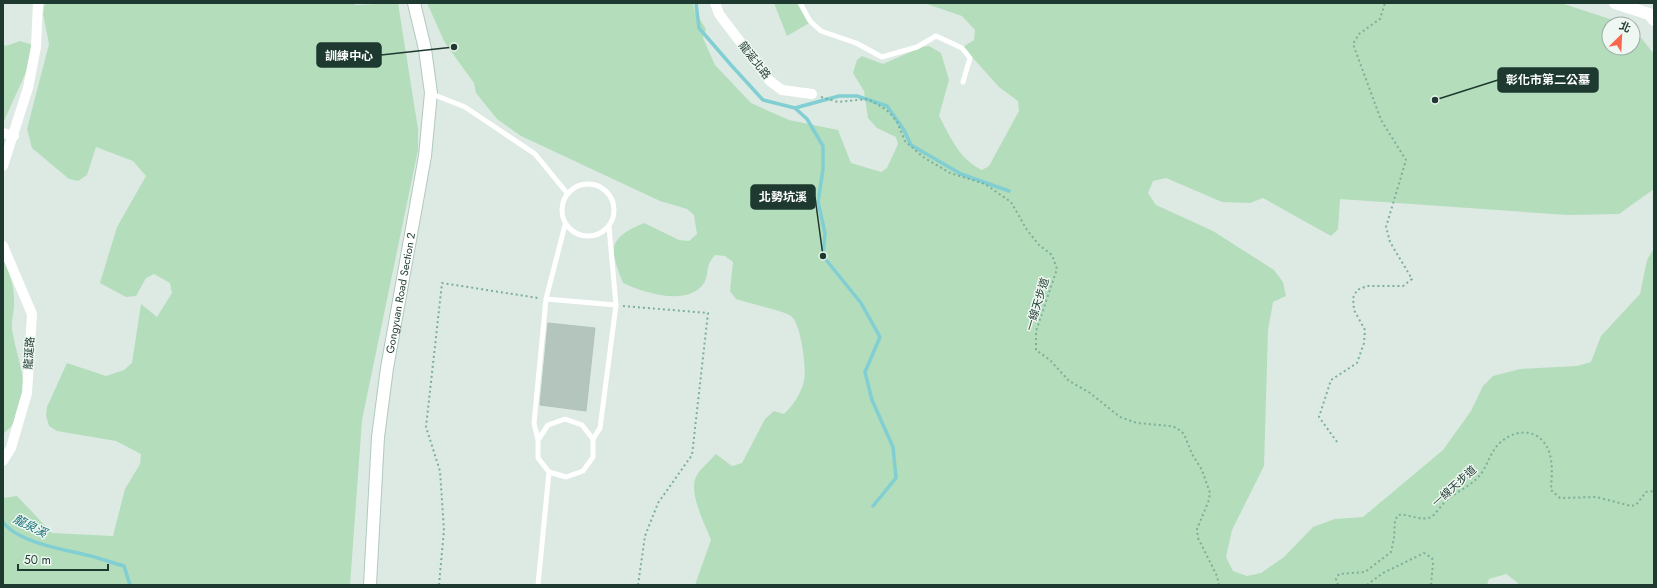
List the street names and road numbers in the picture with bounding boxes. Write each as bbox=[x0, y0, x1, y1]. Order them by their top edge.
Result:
street label: 龍涎北路 bbox=[735, 38, 775, 82]
street label: Gongyuan Road Section 2 bbox=[382, 231, 419, 355]
street label: 一線天步道 bbox=[1021, 275, 1053, 333]
street label: 龍涎路 bbox=[20, 336, 38, 370]
street label: 一線天步道 bbox=[1428, 462, 1480, 510]

